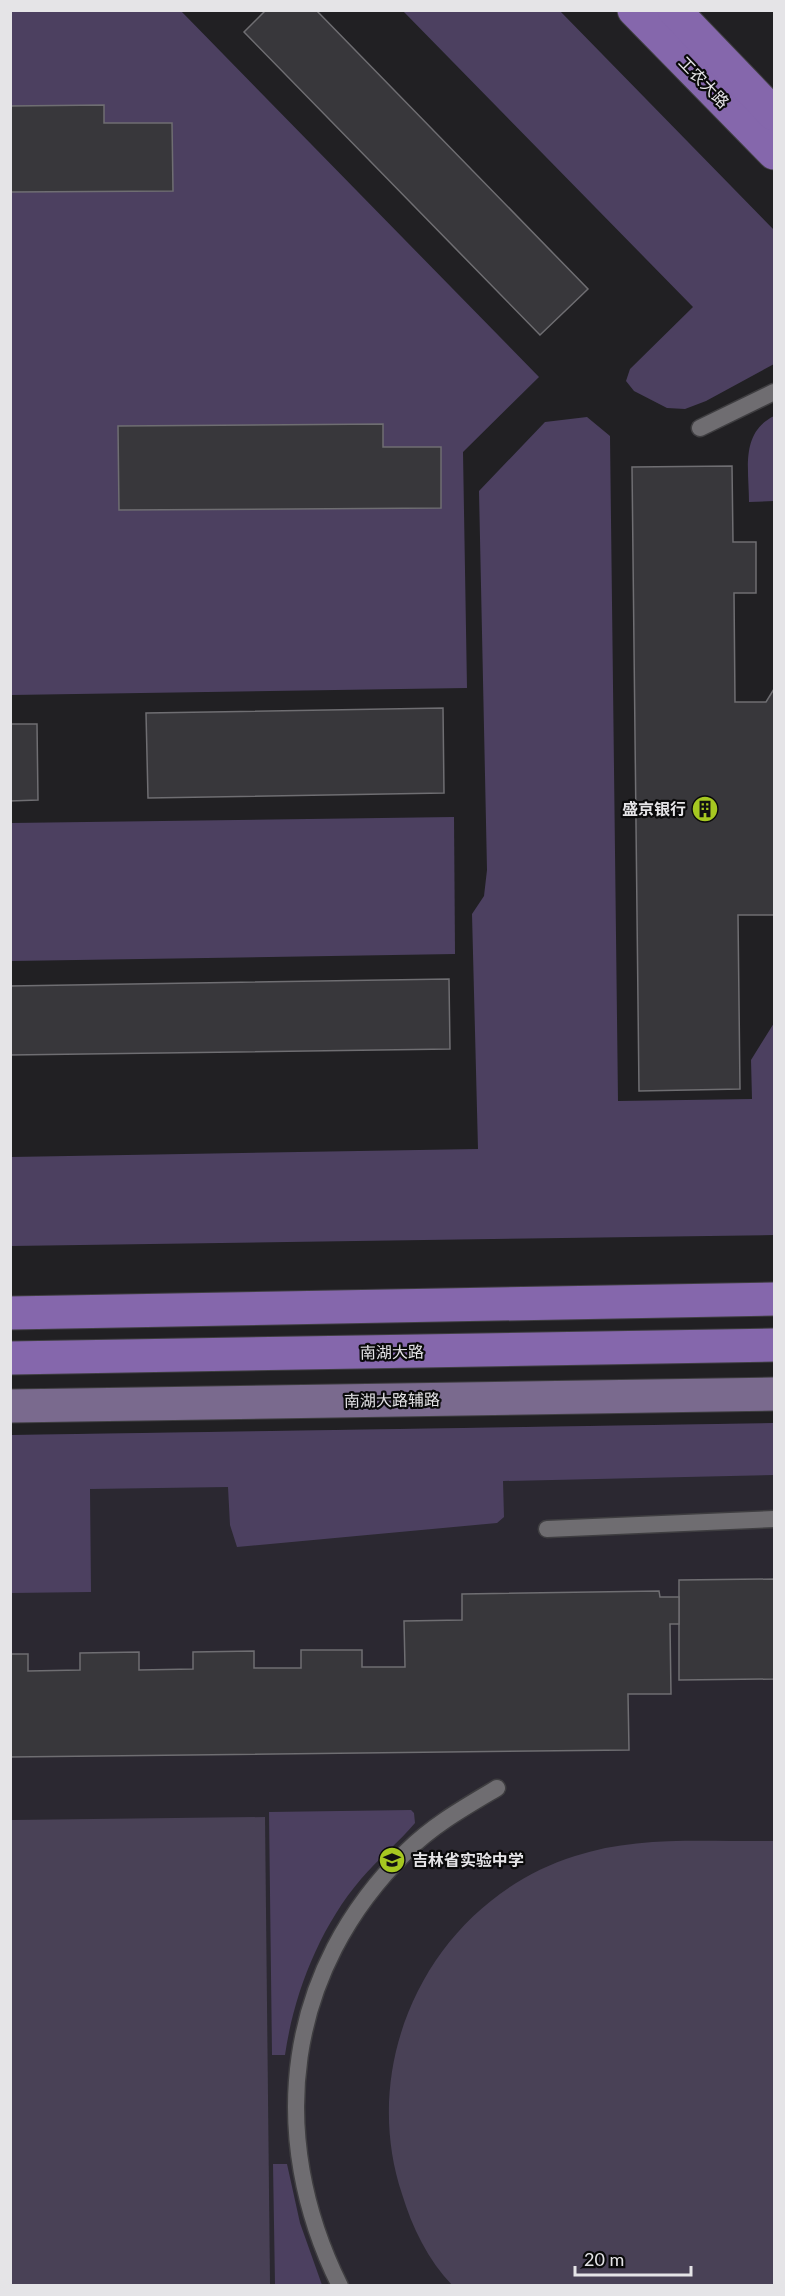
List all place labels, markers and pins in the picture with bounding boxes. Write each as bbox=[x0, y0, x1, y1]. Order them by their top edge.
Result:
building icon: 盛京银行 bbox=[690, 794, 720, 824]
place label: 盛京银行 bbox=[622, 799, 686, 818]
school or university icon: 吉林省实验中学 bbox=[377, 1845, 407, 1875]
place label: 吉林省实验中学 bbox=[412, 1850, 524, 1869]

